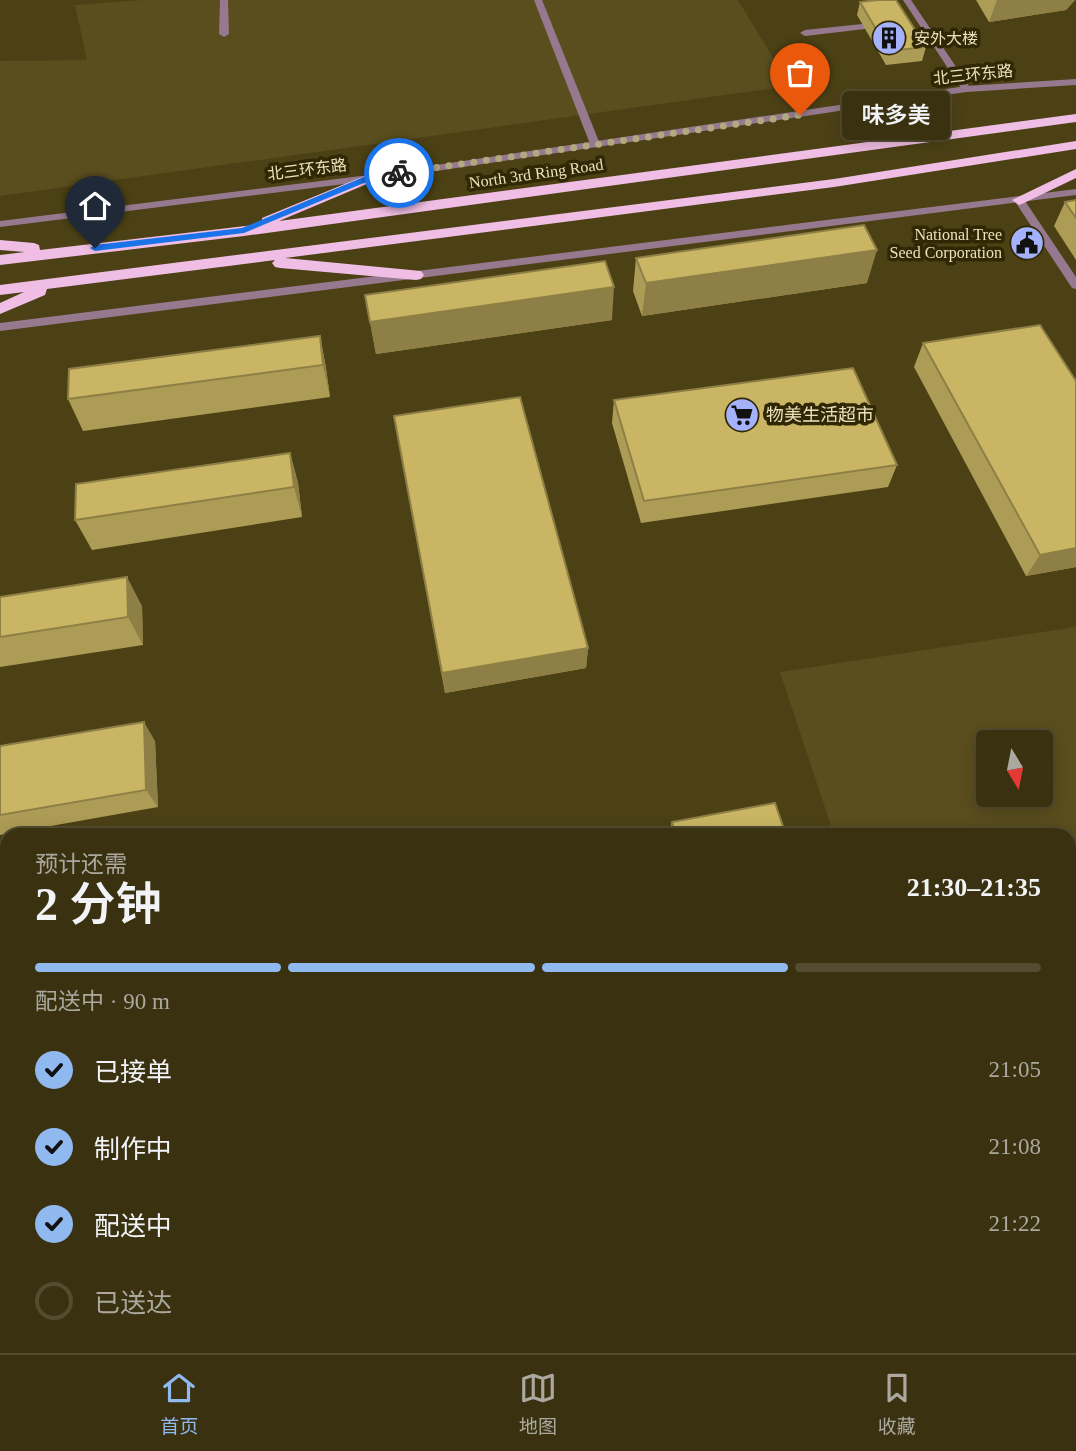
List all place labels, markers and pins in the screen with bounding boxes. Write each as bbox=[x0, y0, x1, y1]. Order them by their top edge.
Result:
building icon: 安外大楼 bbox=[870, 19, 908, 57]
place label: 安外大楼 bbox=[914, 30, 978, 47]
pin bbox=[770, 43, 830, 115]
callout: 味多美 bbox=[842, 90, 950, 140]
pin bbox=[65, 176, 125, 248]
public building icon: National Tree Seed Corporation bbox=[1008, 224, 1046, 262]
place label: National Tree Seed Corporation bbox=[890, 226, 1002, 262]
supermarket icon: 物美生活超市 bbox=[723, 396, 761, 434]
place label: 物美生活超市 bbox=[766, 405, 874, 425]

